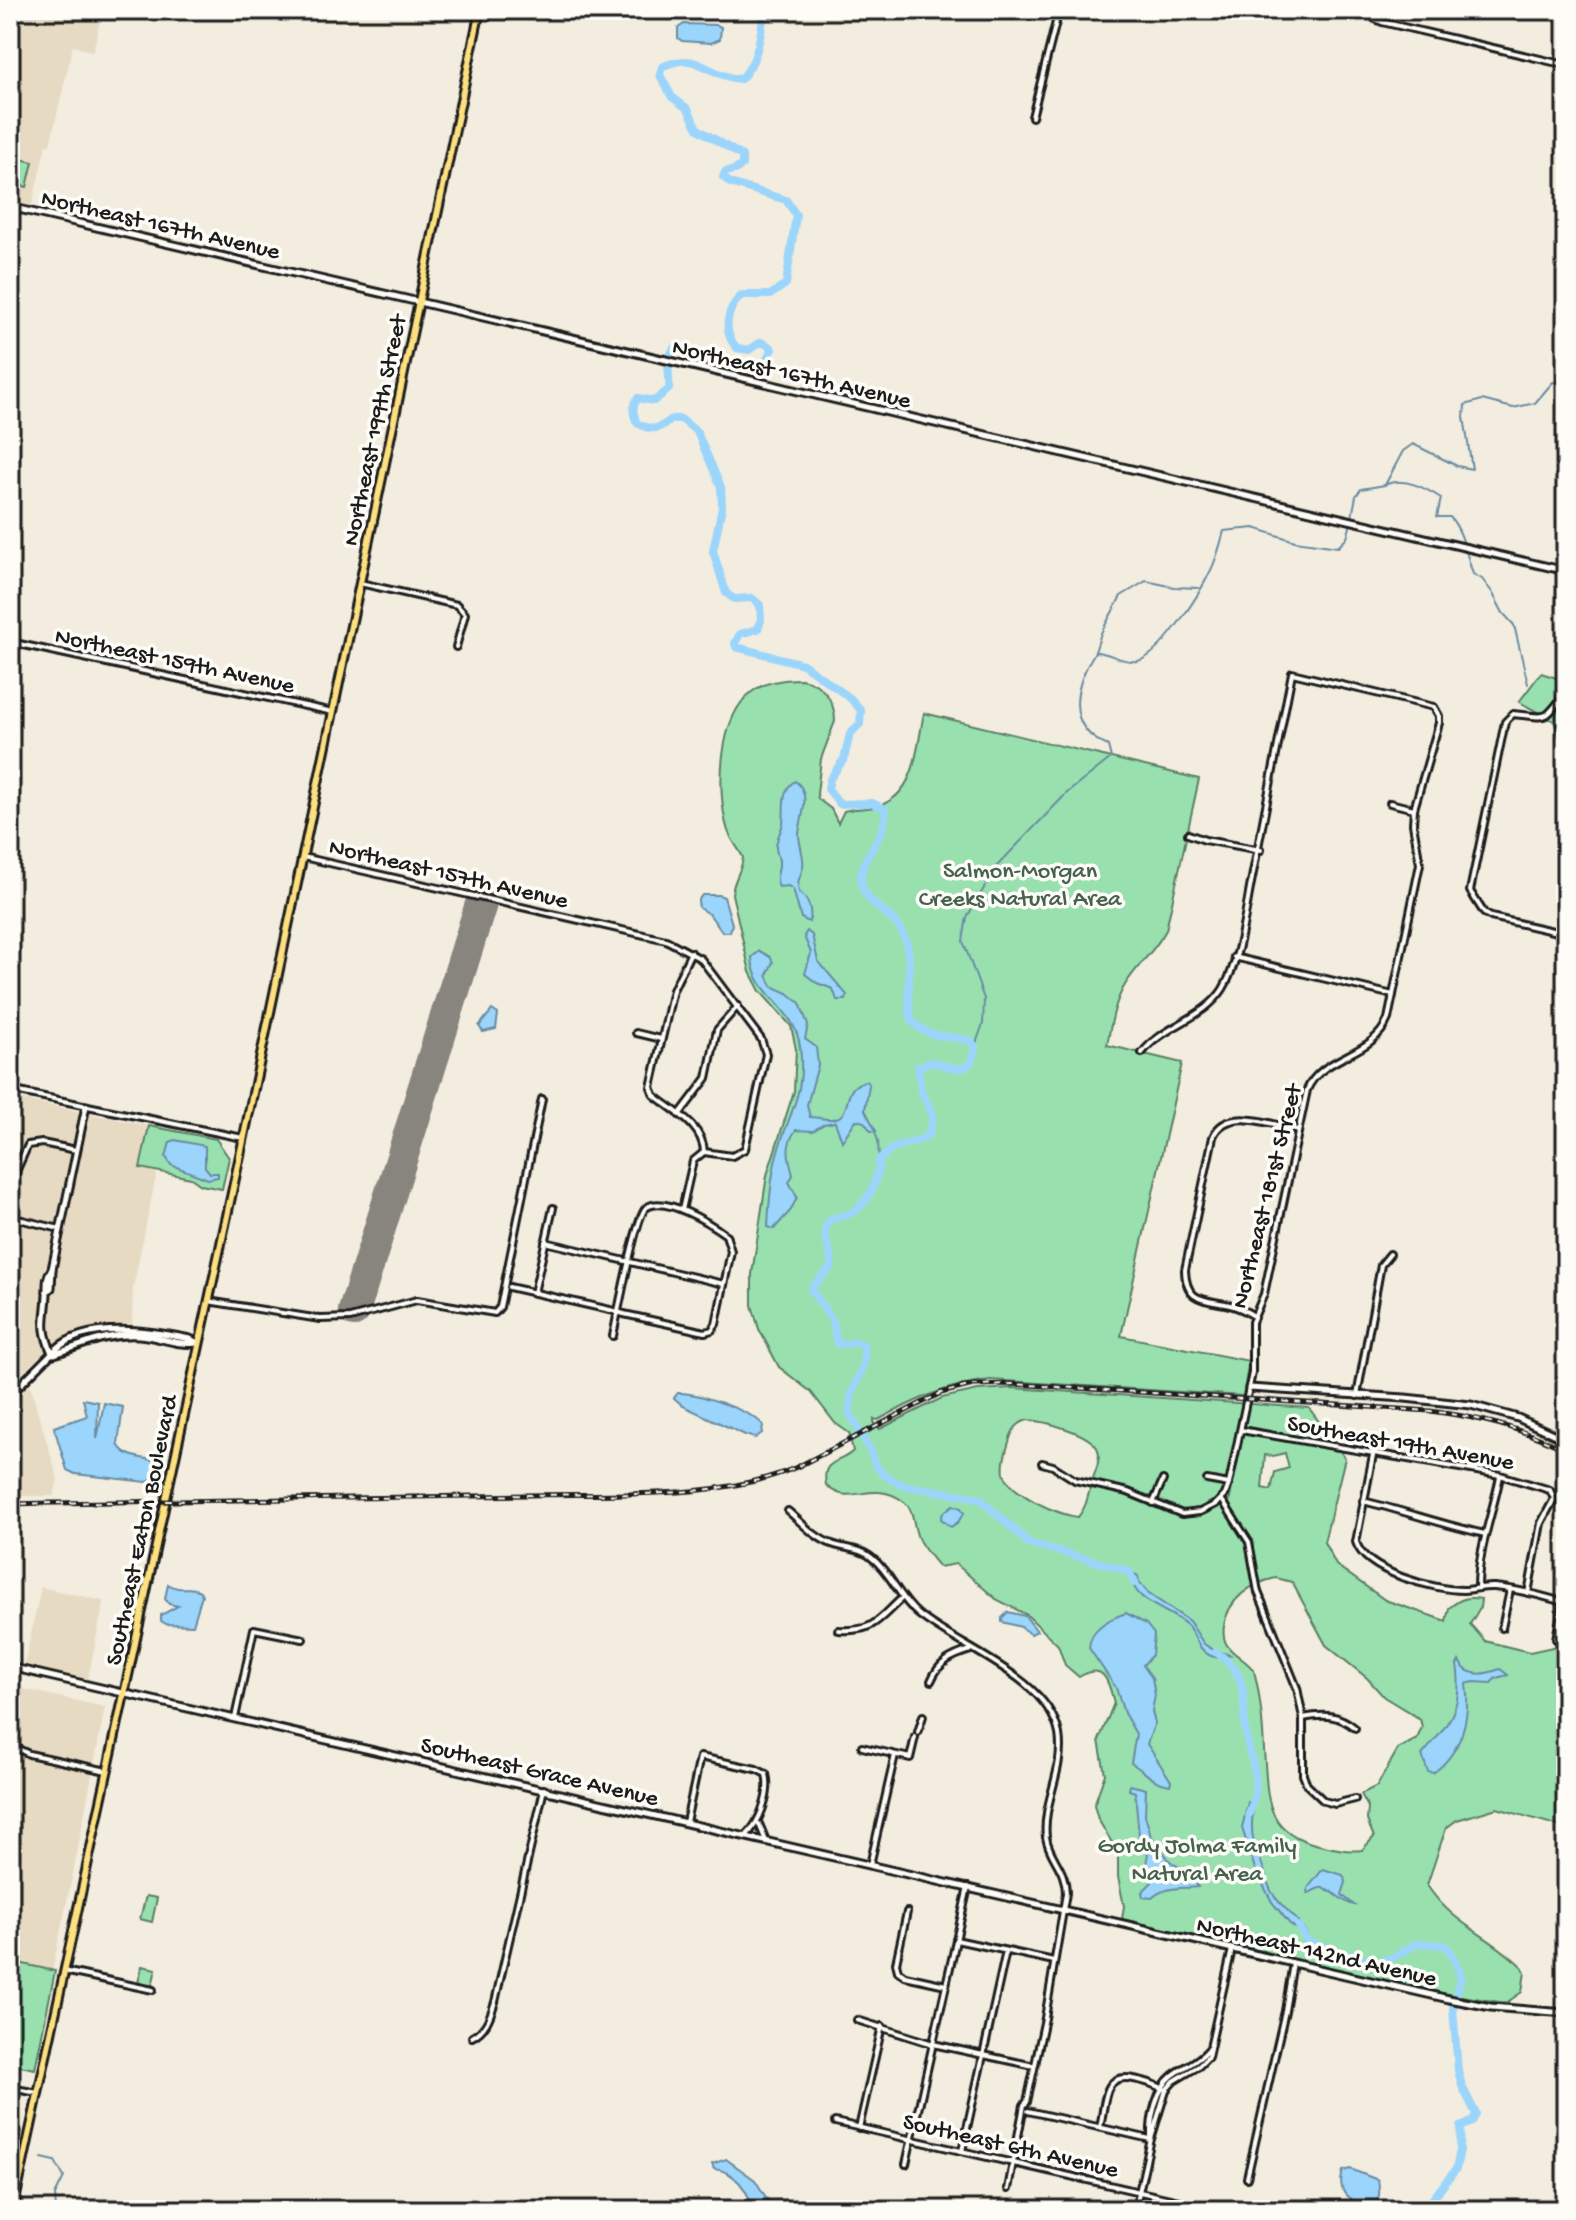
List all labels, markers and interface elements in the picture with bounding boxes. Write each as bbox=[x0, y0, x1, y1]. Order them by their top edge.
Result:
street label: Northeast 167th Avenue bbox=[38, 185, 283, 268]
street label: Northeast 199th Street bbox=[338, 310, 416, 549]
street label: Northeast 167th Avenue bbox=[669, 334, 914, 417]
street label: Northeast 159th Avenue bbox=[52, 623, 297, 702]
street label: Northeast 157th Avenue bbox=[326, 834, 571, 917]
park label: Salmon-Morgan Creeks Natural Area bbox=[919, 858, 1122, 915]
street label: Northeast 181st Street bbox=[1226, 1080, 1311, 1312]
street label: Southeast Eaton Boulevard bbox=[101, 1391, 187, 1668]
street label: Southeast 19th Avenue bbox=[1285, 1410, 1517, 1479]
street label: Southeast Grace Avenue bbox=[418, 1732, 661, 1815]
park label: Gordy Jolma Family Natural Area bbox=[1097, 1833, 1297, 1890]
street label: Northeast 142nd Avenue bbox=[1193, 1912, 1440, 1995]
street label: Southeast 6th Avenue bbox=[900, 2109, 1121, 2186]

